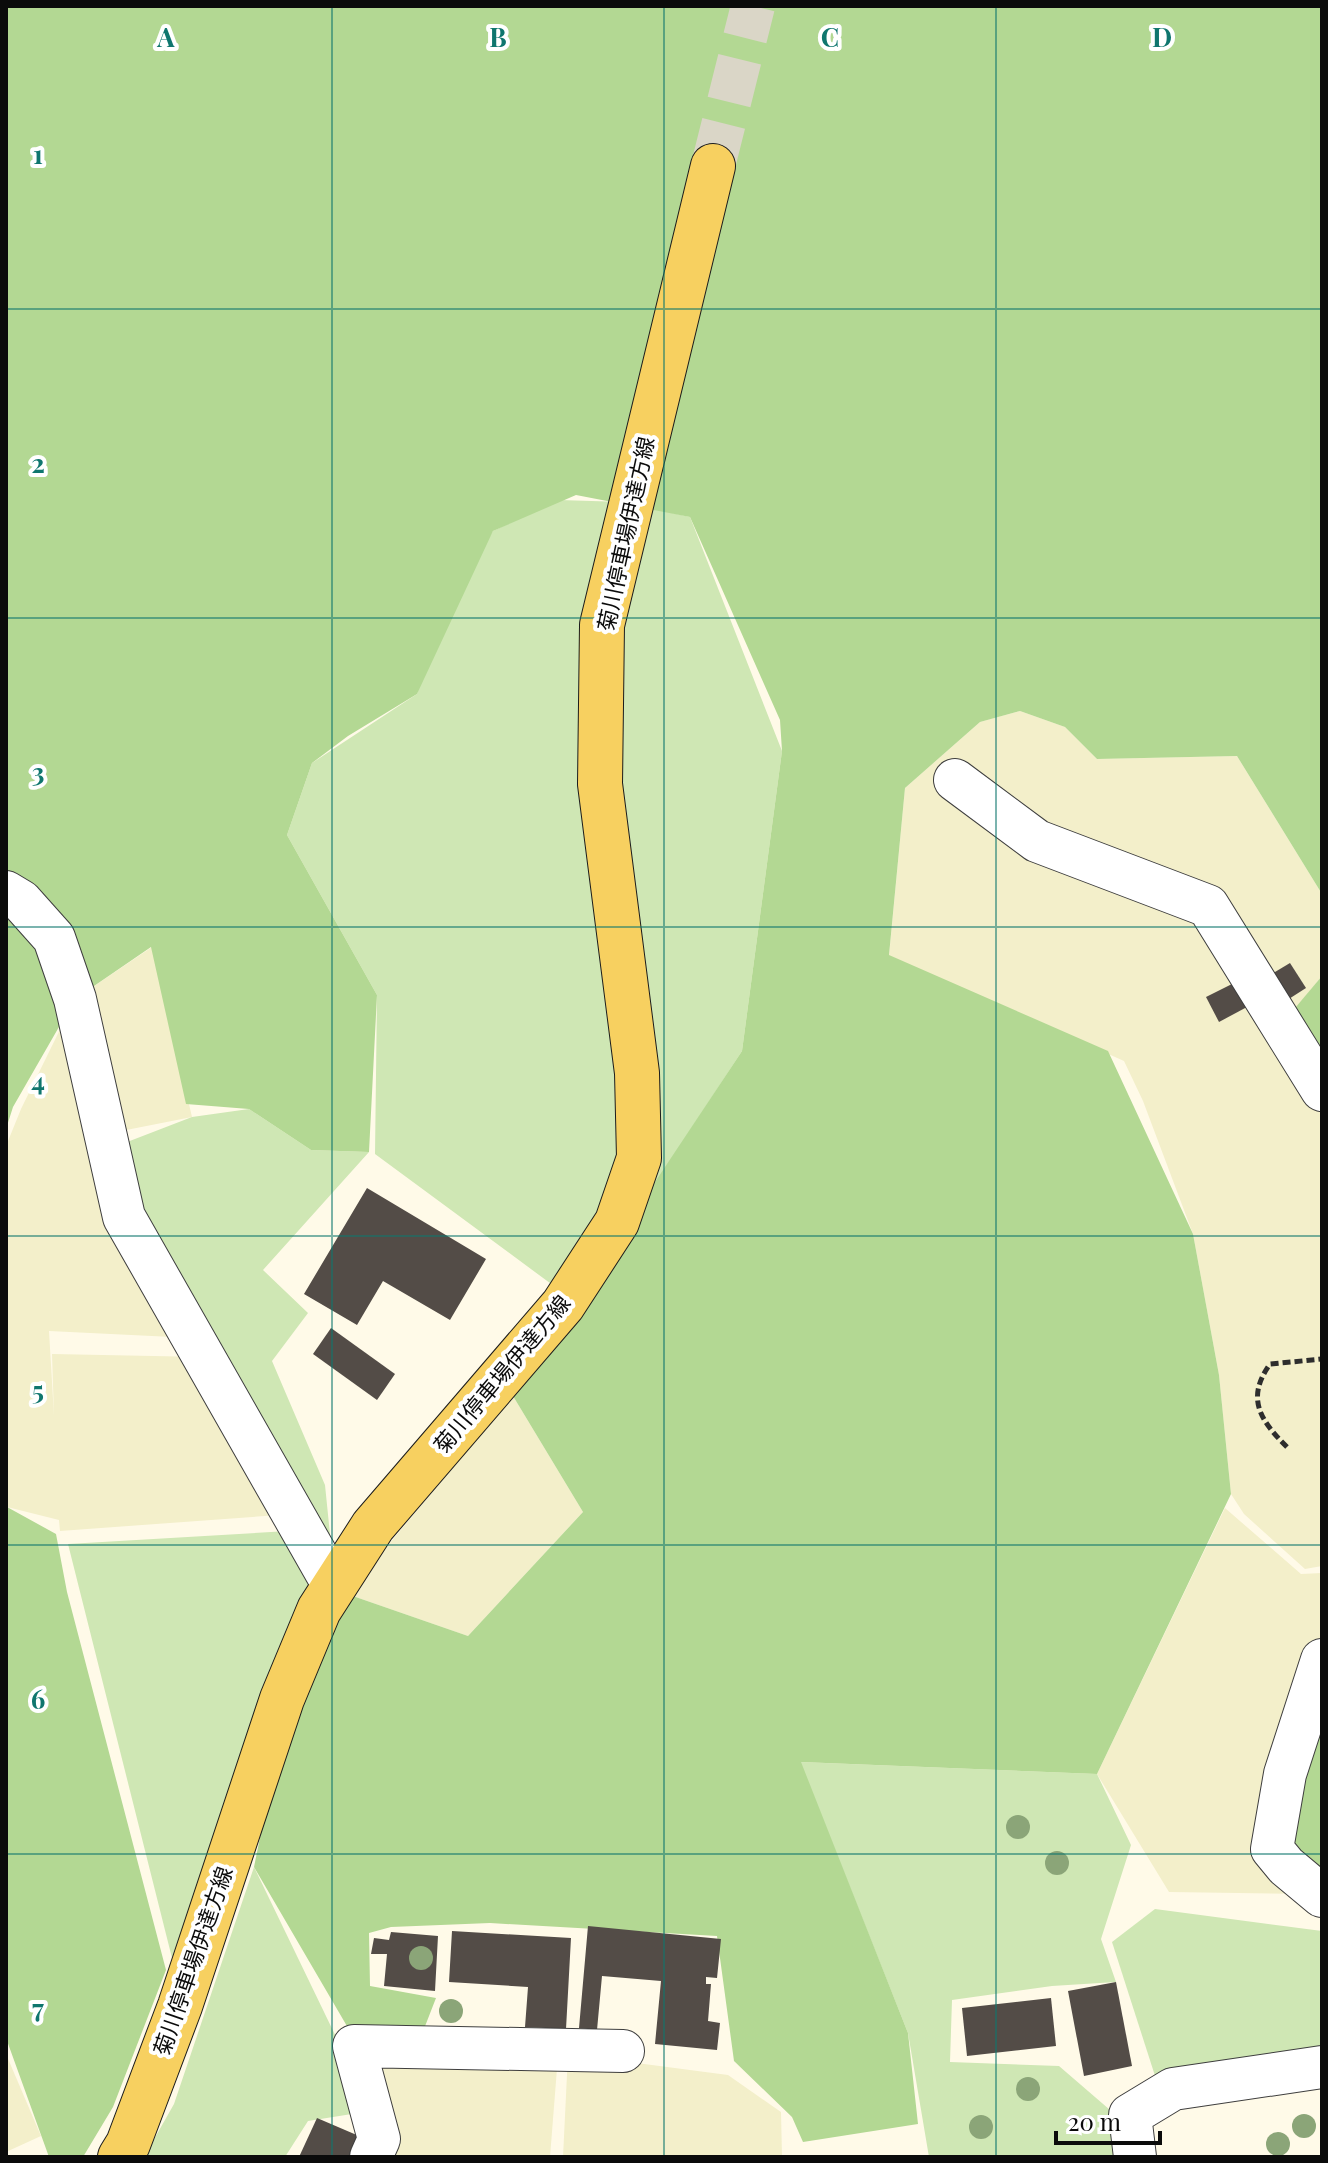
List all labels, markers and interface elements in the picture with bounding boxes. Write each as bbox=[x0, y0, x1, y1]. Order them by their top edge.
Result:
text: A bbox=[156, 19, 175, 54]
text: B bbox=[489, 19, 507, 54]
text: C bbox=[821, 19, 839, 54]
text: D bbox=[1152, 19, 1172, 54]
text: 1 bbox=[33, 136, 43, 171]
street label: 菊川停車場伊達方線 bbox=[590, 434, 660, 634]
text: 2 bbox=[31, 445, 45, 480]
text: 3 bbox=[32, 754, 44, 789]
text: 4 bbox=[31, 1063, 45, 1098]
street label: 菊川停車場伊達方線 bbox=[426, 1288, 576, 1459]
text: 5 bbox=[32, 1372, 44, 1407]
text: 6 bbox=[31, 1681, 45, 1716]
street label: 菊川停車場伊達方線 bbox=[146, 1862, 238, 2059]
text: 7 bbox=[32, 1990, 44, 2025]
scale bar bbox=[1056, 2095, 1160, 2145]
text: 20 m bbox=[1068, 2105, 1121, 2137]

